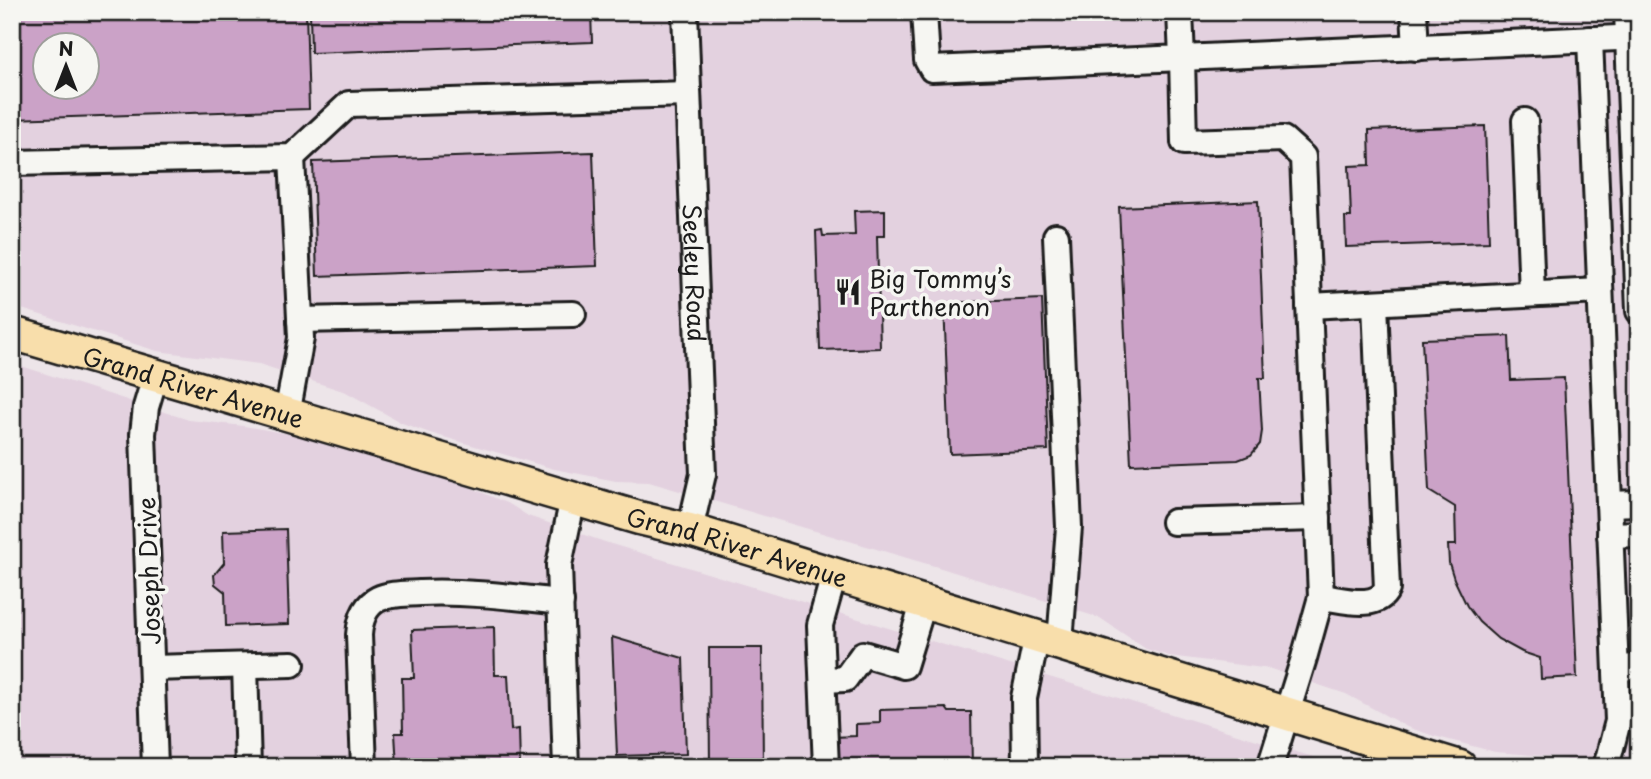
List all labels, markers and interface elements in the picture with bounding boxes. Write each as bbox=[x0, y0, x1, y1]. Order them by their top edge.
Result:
north arrow bbox=[32, 32, 102, 102]
text: N bbox=[58, 34, 74, 62]
street label: Seeley Road bbox=[674, 203, 716, 343]
place label: Big Tommy’s Parthenon bbox=[869, 260, 1012, 324]
restaurant icon: Big Tommy’s Parthenon bbox=[833, 277, 863, 307]
street label: Grand River Avenue bbox=[78, 337, 308, 436]
street label: Joseph Drive bbox=[127, 496, 169, 646]
street label: Grand River Avenue bbox=[622, 497, 852, 596]

